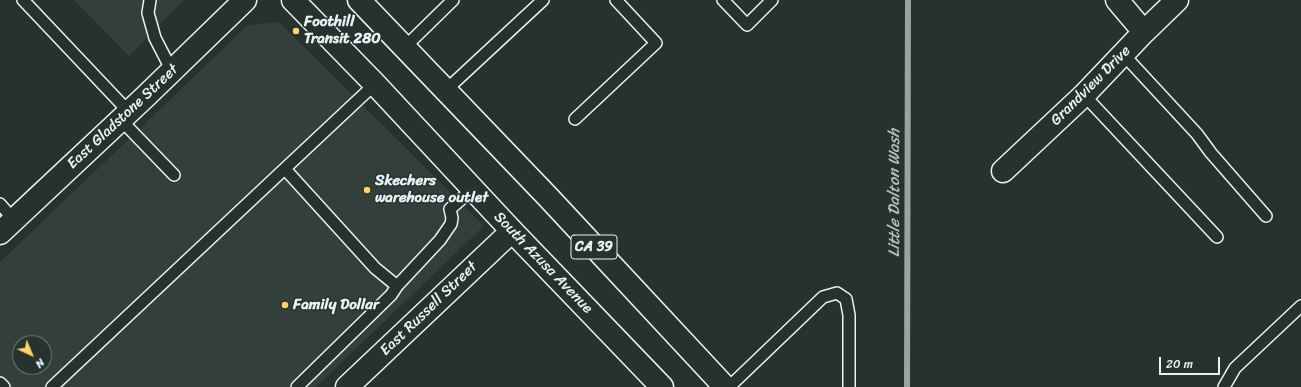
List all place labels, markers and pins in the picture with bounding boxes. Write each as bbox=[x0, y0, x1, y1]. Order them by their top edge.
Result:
place label: Foothill Transit 280 bbox=[304, 13, 381, 48]
marker: Foothill Transit 280 bbox=[291, 26, 301, 36]
place label: Skechers warehouse outlet bbox=[375, 172, 488, 207]
marker: Skechers warehouse outlet bbox=[362, 185, 372, 195]
place label: Family Dollar bbox=[293, 296, 379, 314]
marker: Family Dollar bbox=[280, 300, 290, 310]

